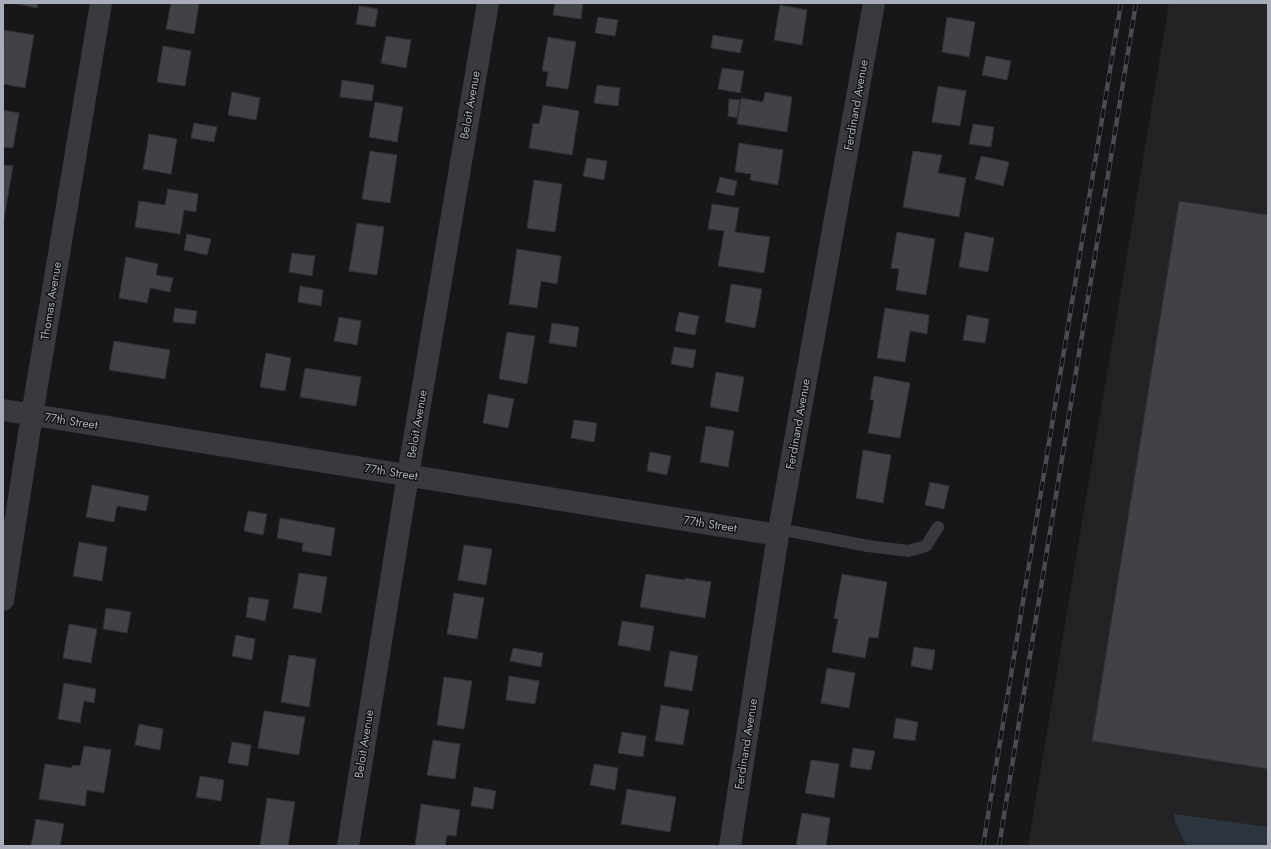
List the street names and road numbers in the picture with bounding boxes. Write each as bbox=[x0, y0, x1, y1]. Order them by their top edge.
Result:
street label: Ferdinand Avenue bbox=[839, 58, 873, 152]
street label: Beloit Avenue bbox=[455, 69, 485, 141]
street label: Thomas Avenue bbox=[36, 260, 66, 342]
street label: Ferdinand Avenue bbox=[781, 377, 815, 471]
street label: Beloit Avenue bbox=[402, 388, 432, 460]
street label: 77th Street bbox=[43, 408, 99, 434]
street label: 77th Street bbox=[363, 459, 419, 485]
street label: 77th Street bbox=[682, 511, 738, 537]
street label: Ferdinand Avenue bbox=[730, 697, 762, 791]
street label: Beloit Avenue bbox=[350, 708, 378, 780]

